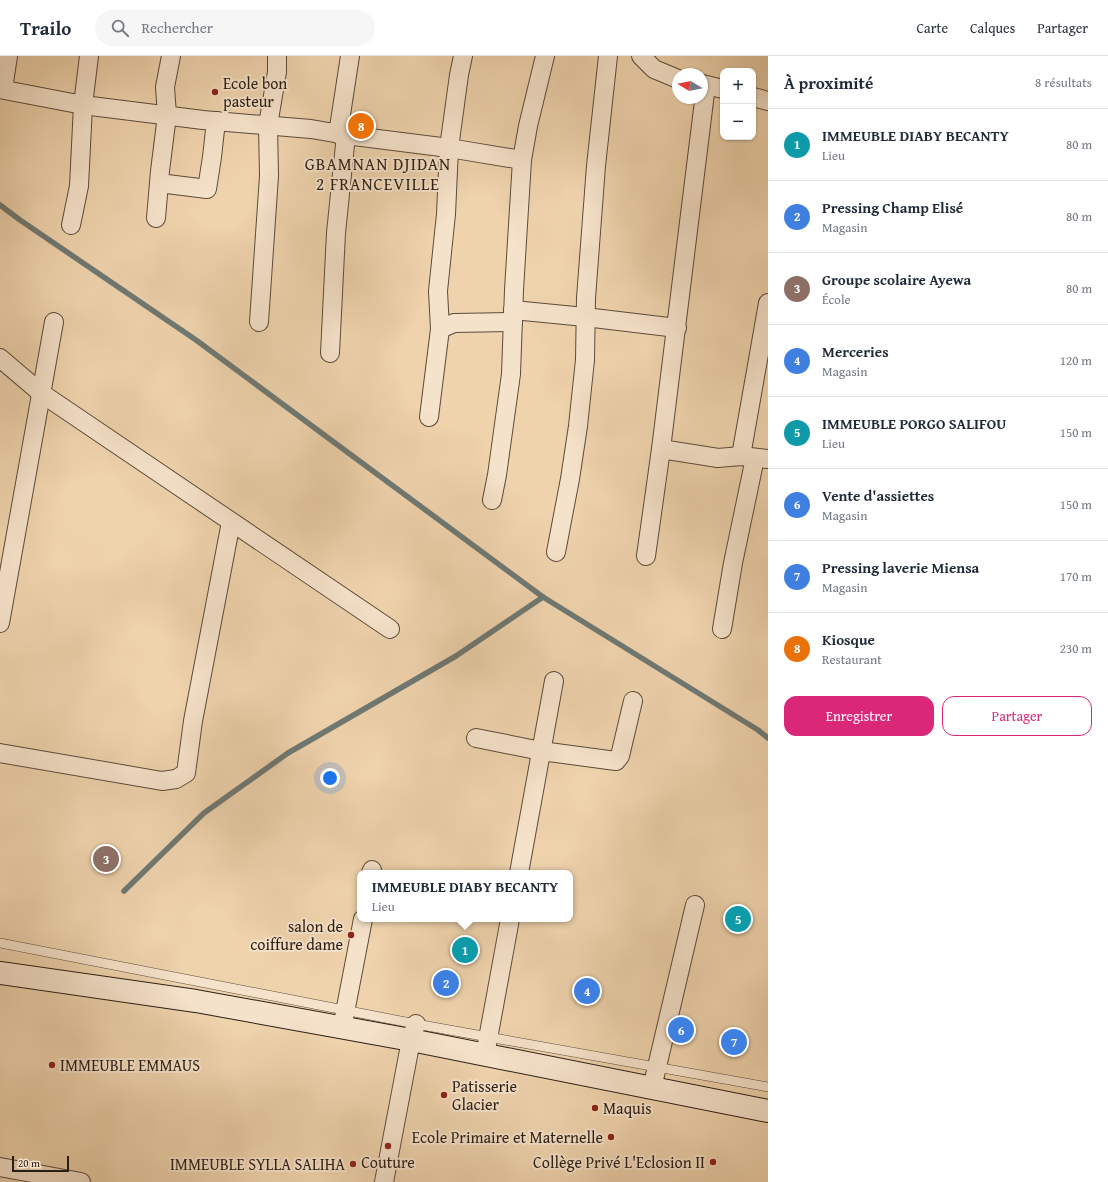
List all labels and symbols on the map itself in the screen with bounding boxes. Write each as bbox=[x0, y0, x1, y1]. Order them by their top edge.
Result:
north arrow bbox=[672, 68, 708, 104]
place label: Ecole bon pasteur bbox=[223, 71, 287, 113]
marker: Ecole bon pasteur bbox=[210, 87, 220, 97]
pin: 8 bbox=[348, 111, 374, 141]
district label: GBAMNAN DJIDAN 2 FRANCEVILLE bbox=[305, 151, 451, 196]
your location bbox=[320, 768, 340, 788]
pin: 3 bbox=[93, 844, 119, 874]
pin: 5 bbox=[725, 904, 751, 934]
place label: salon de coiffure dame bbox=[250, 914, 343, 956]
marker: salon de coiffure dame bbox=[346, 930, 356, 940]
pin: 1 bbox=[452, 935, 478, 965]
pin: 2 bbox=[433, 968, 459, 998]
pin: 4 bbox=[574, 976, 600, 1006]
pin: 6 bbox=[668, 1015, 694, 1045]
pin: 7 bbox=[721, 1027, 747, 1057]
place label: IMMEUBLE EMMAUS bbox=[60, 1053, 200, 1077]
marker: IMMEUBLE EMMAUS bbox=[47, 1060, 57, 1070]
place label: Patisserie Glacier bbox=[452, 1074, 517, 1116]
marker: Patisserie Glacier bbox=[439, 1090, 449, 1100]
place label: Maquis bbox=[603, 1096, 652, 1120]
marker: Maquis bbox=[590, 1103, 600, 1113]
place label: Ecole Primaire et Maternelle bbox=[412, 1125, 603, 1149]
marker: Ecole Primaire et Maternelle bbox=[606, 1132, 616, 1142]
marker: Couture bbox=[383, 1141, 393, 1151]
place label: Couture bbox=[361, 1150, 415, 1174]
place label: Collège Privé L'Eclosion II bbox=[533, 1150, 705, 1174]
place label: IMMEUBLE SYLLA SALIHA bbox=[170, 1152, 345, 1176]
scale bar bbox=[12, 1154, 69, 1173]
marker: Collège Privé L'Eclosion II bbox=[708, 1157, 718, 1167]
marker: IMMEUBLE SYLLA SALIHA bbox=[348, 1159, 358, 1169]

